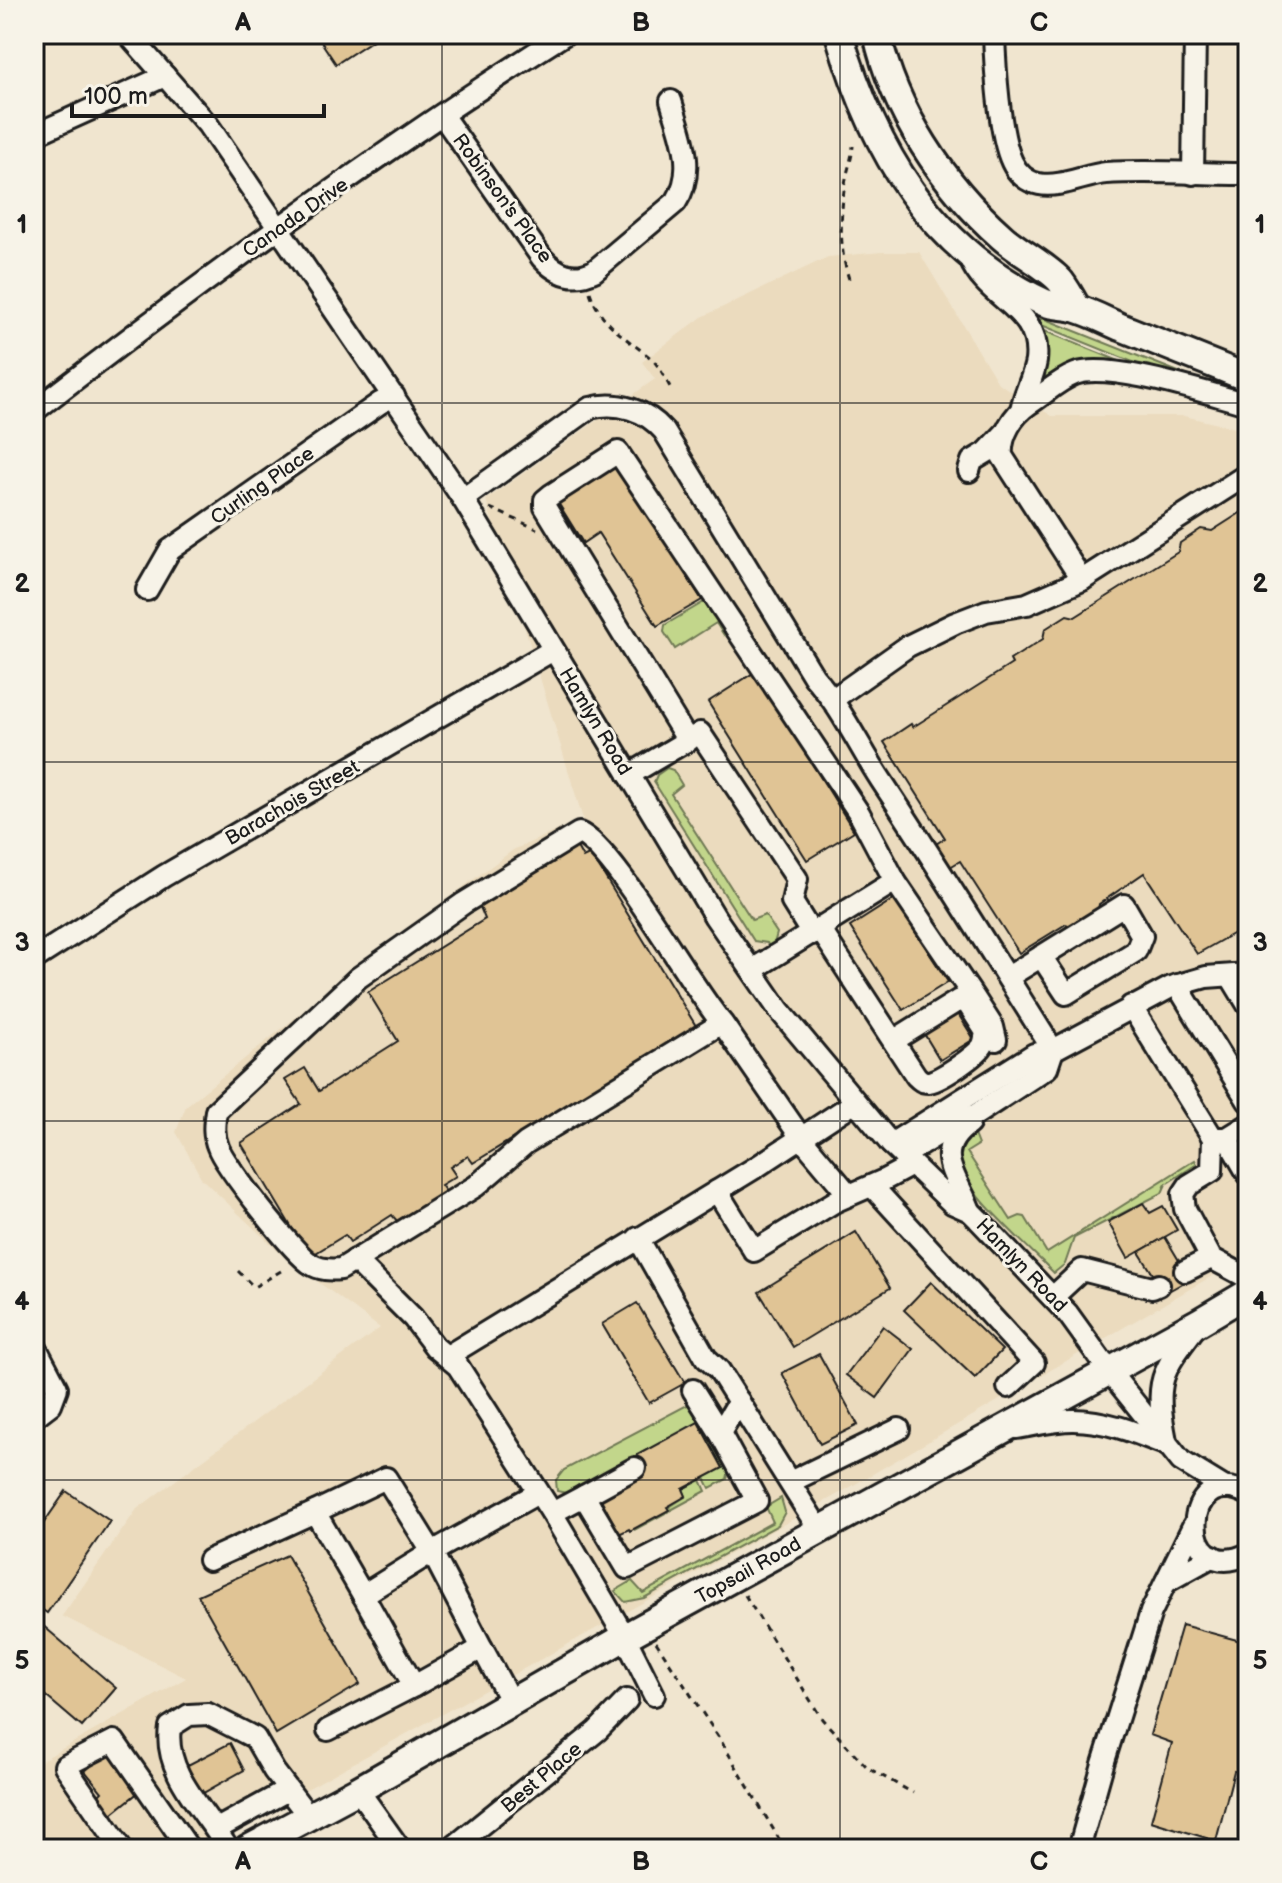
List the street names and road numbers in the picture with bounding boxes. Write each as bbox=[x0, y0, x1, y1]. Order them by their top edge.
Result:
street label: Robinson's Place bbox=[447, 129, 557, 268]
street label: Canada Drive bbox=[238, 173, 353, 263]
street label: Curling Place bbox=[206, 441, 319, 530]
street label: Hamlyn Road bbox=[554, 663, 637, 780]
street label: Barachois Street bbox=[221, 755, 364, 851]
street label: Hamlyn Road bbox=[971, 1214, 1072, 1318]
street label: Topsail Road bbox=[692, 1532, 805, 1610]
street label: Best Place bbox=[496, 1737, 587, 1818]

